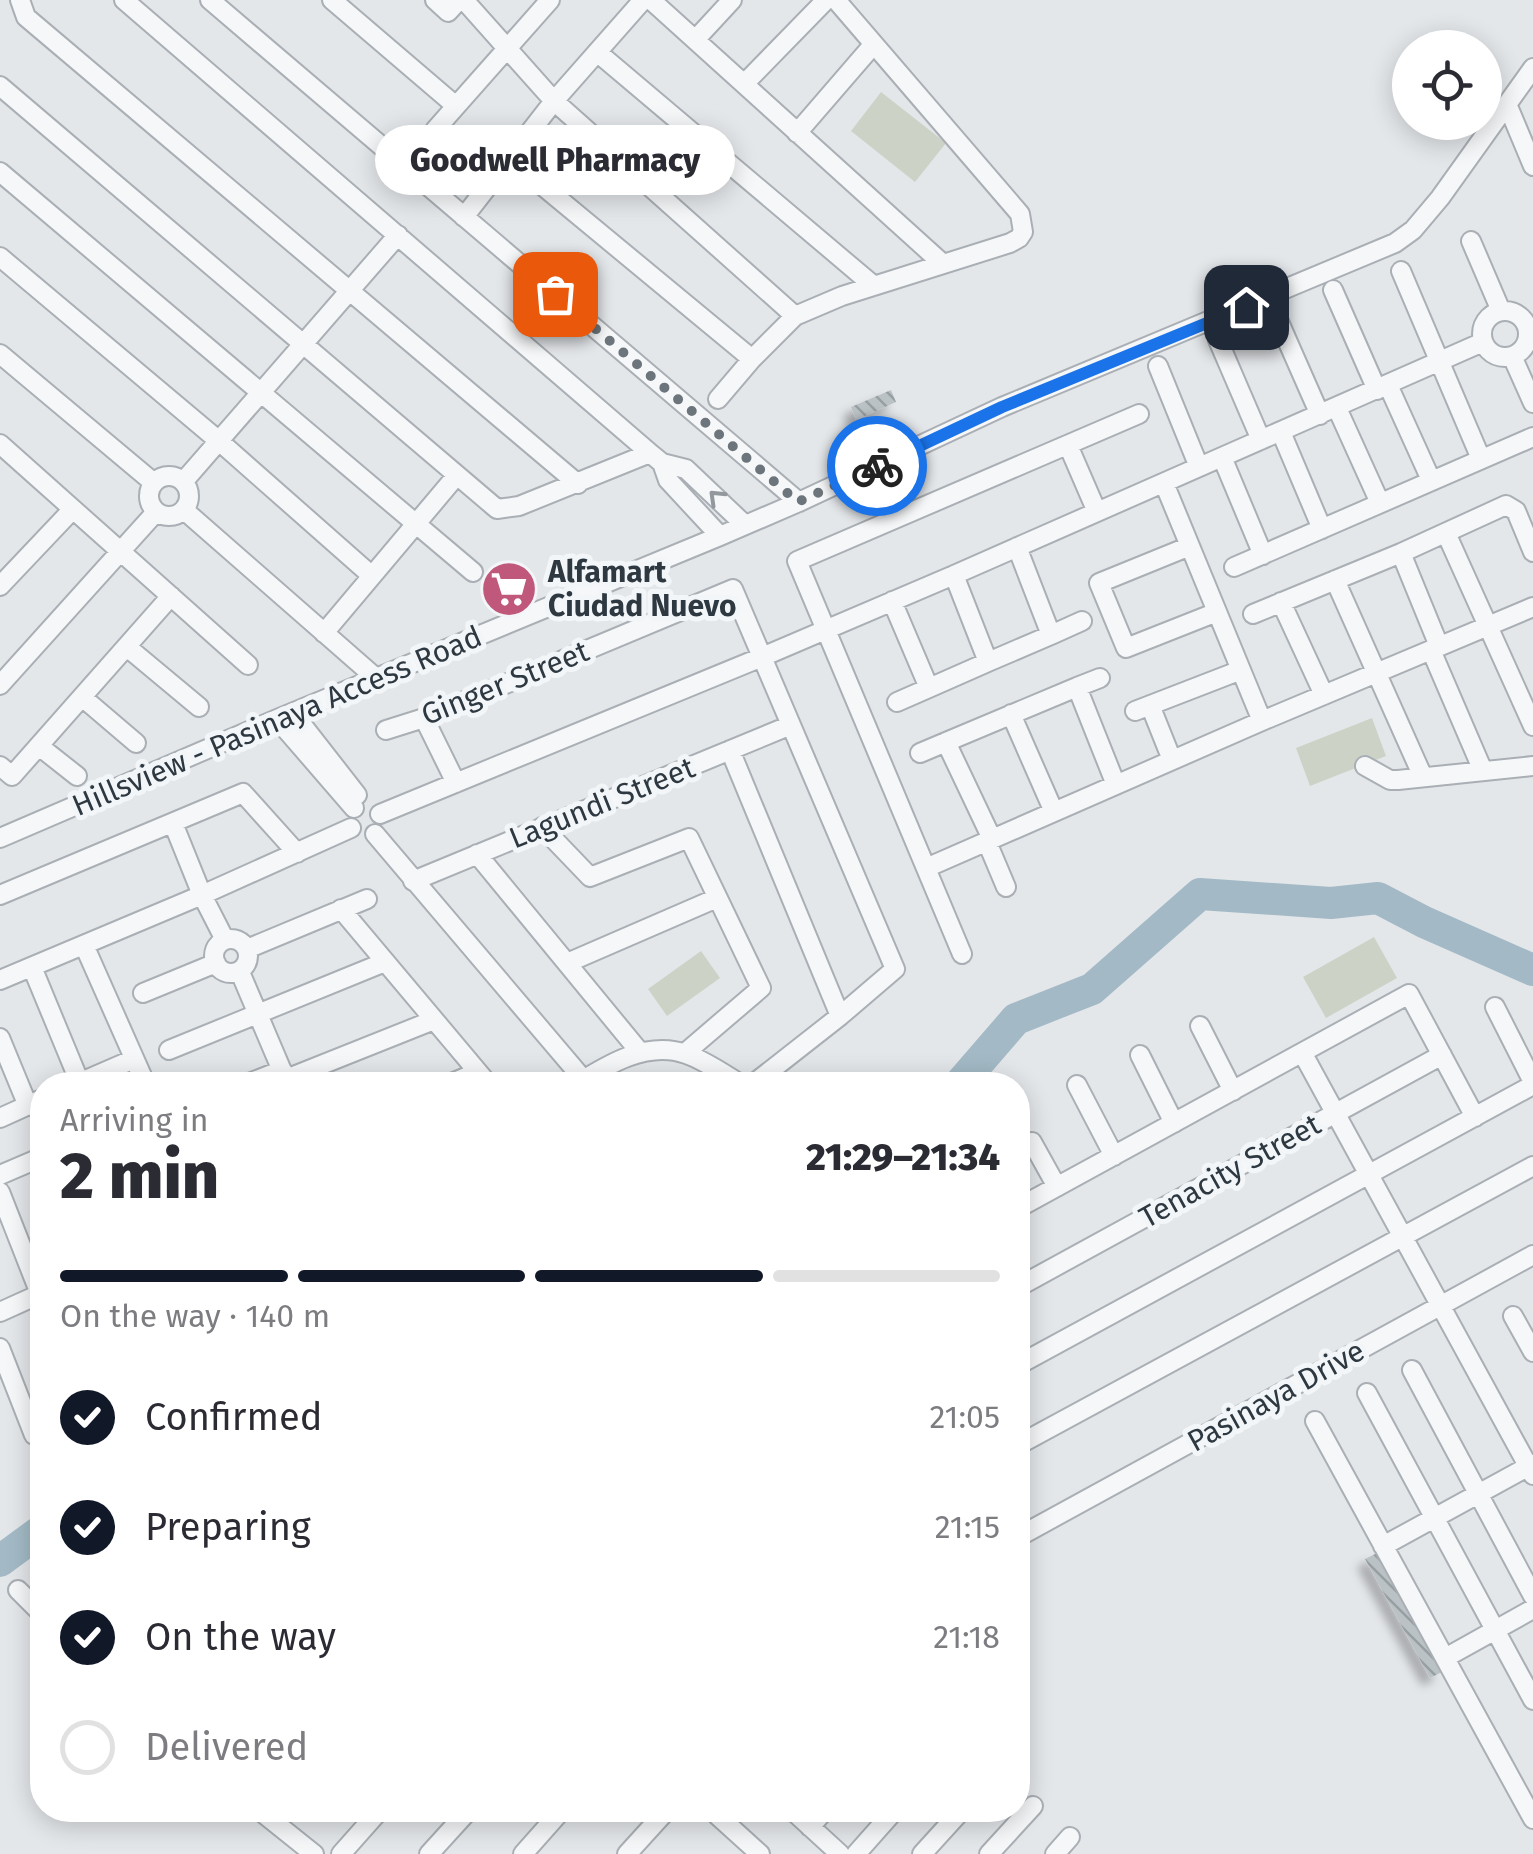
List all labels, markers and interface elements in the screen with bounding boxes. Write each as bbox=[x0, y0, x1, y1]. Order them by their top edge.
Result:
map controls bbox=[1392, 30, 1502, 140]
button: locate bbox=[1392, 30, 1502, 140]
callout: Goodwell Pharmacy bbox=[375, 124, 735, 194]
text: Goodwell Pharmacy bbox=[410, 141, 700, 179]
pin bbox=[513, 252, 598, 337]
pin bbox=[1204, 265, 1289, 350]
icon: bag bbox=[528, 267, 583, 322]
icon: home bbox=[1219, 280, 1274, 335]
courier bbox=[827, 416, 927, 516]
icon: bike bbox=[850, 439, 905, 494]
one-way arrow bbox=[709, 491, 727, 509]
place label: Alfamart Ciudad Nuevo bbox=[547, 554, 736, 624]
supermarket icon: Alfamart Ciudad Nuevo bbox=[479, 559, 539, 619]
street label: Hillsview - Pasinaya Access Road bbox=[67, 618, 487, 824]
street label: Ginger Street bbox=[416, 633, 594, 733]
street label: Lagundi Street bbox=[504, 749, 700, 857]
text: Arriving in bbox=[60, 1101, 208, 1139]
street label: Tenacity Street bbox=[1133, 1106, 1327, 1236]
text: 21:29–21:34 bbox=[806, 1134, 1000, 1180]
text: 2 min bbox=[60, 1137, 219, 1215]
text: On the way · 140 m bbox=[60, 1297, 330, 1335]
street label: Pasinaya Drive bbox=[1181, 1333, 1371, 1459]
icon: check bbox=[60, 1390, 115, 1445]
text: Confirmed bbox=[145, 1394, 323, 1440]
text: 21:05 bbox=[930, 1398, 1000, 1436]
icon: check bbox=[60, 1500, 115, 1555]
text: Preparing bbox=[145, 1504, 311, 1550]
text: 21:15 bbox=[935, 1508, 1000, 1546]
icon: check bbox=[60, 1610, 115, 1665]
text: On the way bbox=[145, 1614, 336, 1660]
text: 21:18 bbox=[933, 1618, 1000, 1656]
text: Delivered bbox=[145, 1724, 308, 1770]

